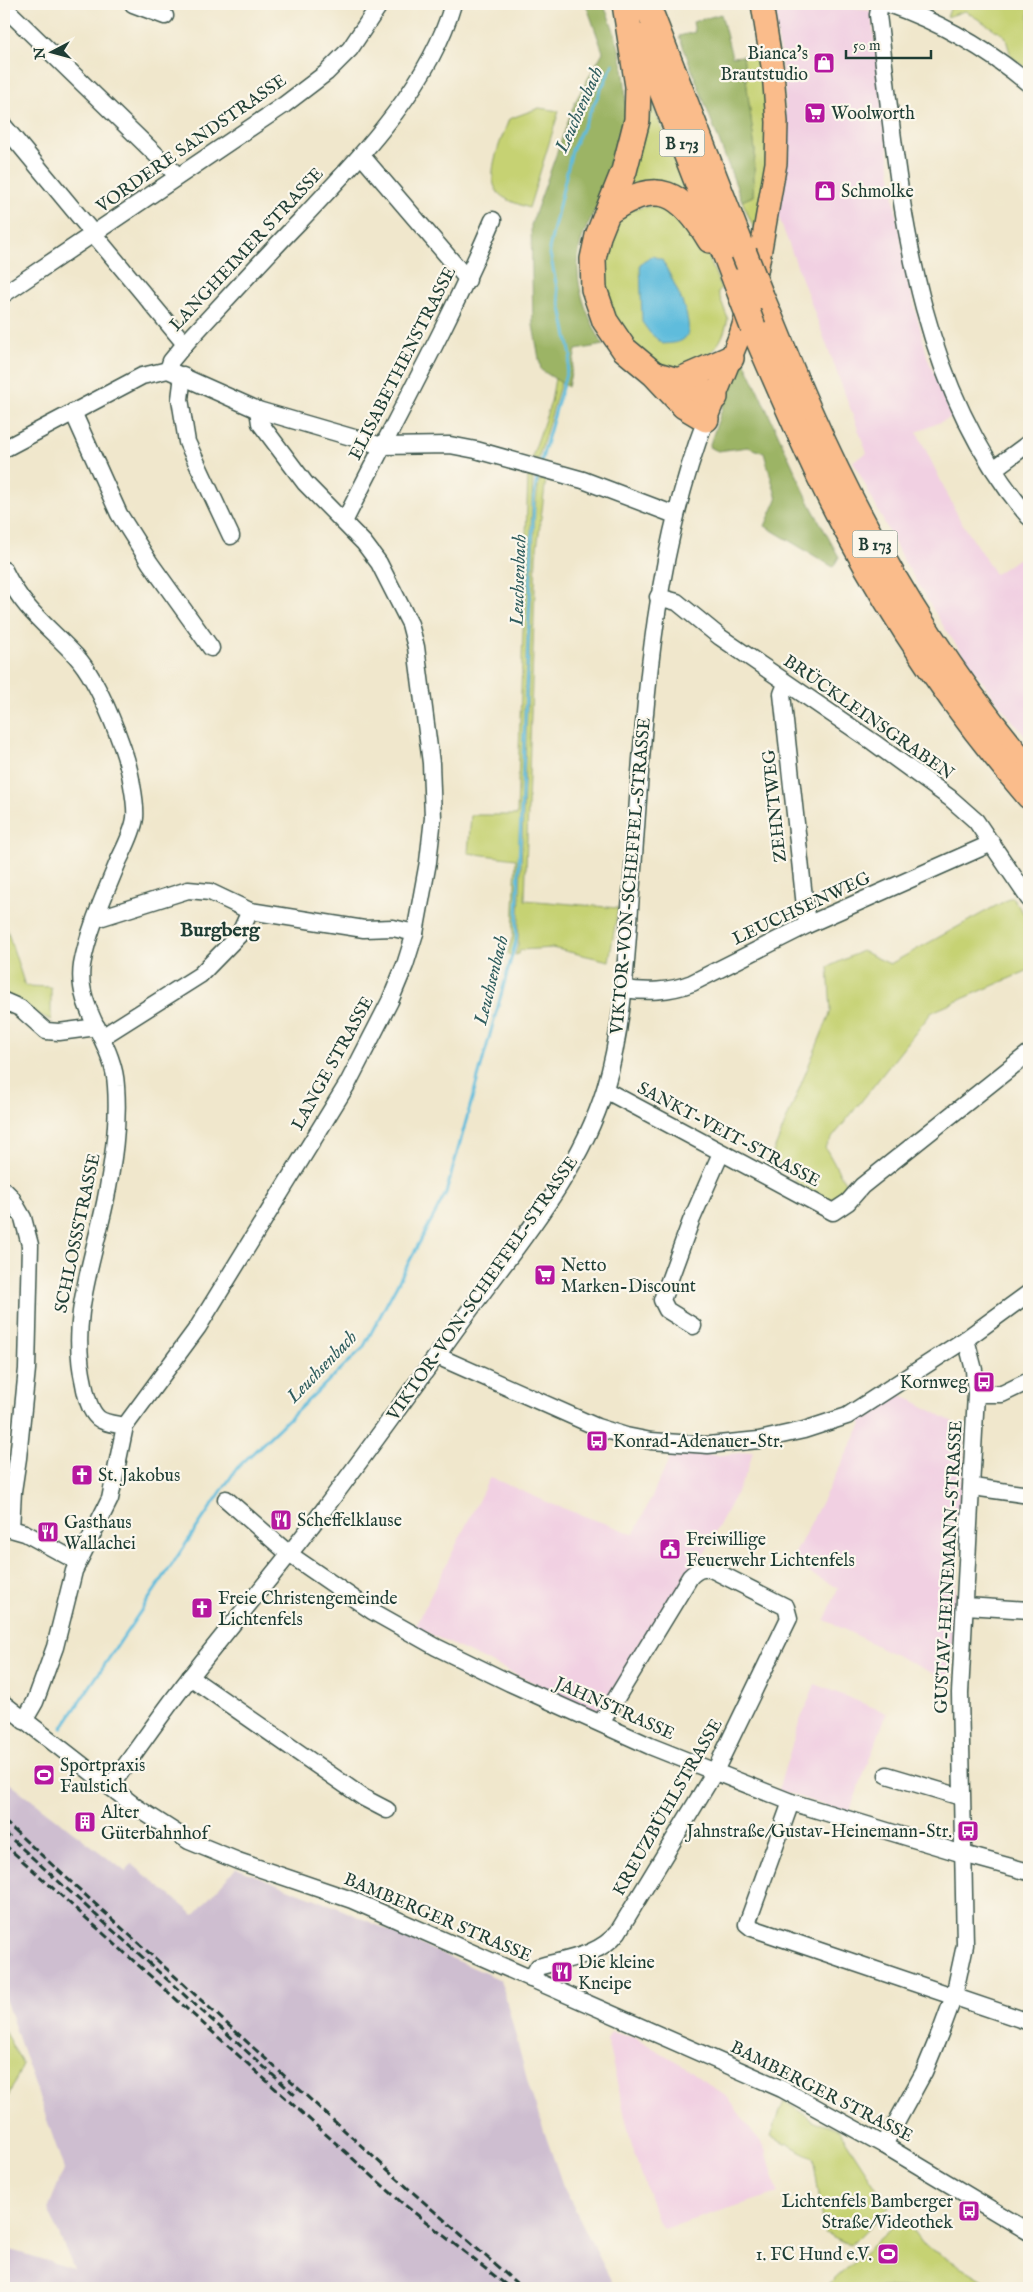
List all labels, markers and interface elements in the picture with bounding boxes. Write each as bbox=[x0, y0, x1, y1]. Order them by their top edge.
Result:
north arrow bbox=[28, 28, 78, 78]
scale bar bbox=[846, 28, 930, 60]
text: 50 m bbox=[853, 36, 881, 55]
place label: Bianca's Brautstudio bbox=[720, 43, 808, 87]
text: N bbox=[30, 46, 50, 61]
shop icon: Bianca's Brautstudio bbox=[812, 51, 836, 75]
water label: Leuchsenbach bbox=[550, 63, 609, 157]
street label: VORDERE SANDSTRASSE bbox=[91, 70, 291, 219]
supermarket icon: Woolworth bbox=[803, 101, 827, 125]
place label: Woolworth bbox=[831, 103, 915, 126]
road number: B 173 bbox=[660, 130, 704, 156]
street label: LANGHEIMER STRASSE bbox=[165, 163, 329, 337]
shop icon: Schmolke bbox=[813, 179, 837, 203]
place label: Schmolke bbox=[841, 181, 914, 204]
street label: ELISABETHENSTRASSE bbox=[344, 263, 462, 464]
road number: B 173 bbox=[852, 530, 898, 558]
water label: Leuchsenbach bbox=[505, 534, 533, 627]
street label: BRÜCKLEINSGRABEN bbox=[778, 650, 959, 786]
street label: VIKTOR-VON-SCHEFFEL-STRASSE bbox=[606, 717, 657, 1036]
street label: ZEHNTWEG bbox=[758, 748, 793, 863]
street label: LEUCHSENWEG bbox=[729, 867, 875, 951]
district label: Burgberg bbox=[180, 918, 261, 943]
water label: Leuchsenbach bbox=[469, 933, 515, 1029]
street label: LANGE STRASSE bbox=[287, 993, 380, 1135]
street label: SANKT-VEIT-STRASSE bbox=[633, 1077, 824, 1193]
street label: SCHLOSSSTRASSE bbox=[50, 1151, 107, 1315]
street label: VIKTOR-VON-SCHEFFEL-STRASSE bbox=[382, 1152, 584, 1426]
place label: Netto Marken-Discount bbox=[561, 1255, 696, 1299]
supermarket icon: Netto Marken-Discount bbox=[533, 1263, 557, 1287]
water label: Leuchsenbach bbox=[281, 1326, 363, 1409]
bus stop icon: Kornweg bbox=[972, 1370, 996, 1394]
place label: Kornweg bbox=[900, 1372, 968, 1395]
street label: GUSTAV-HEINEMANN-STRASSE bbox=[930, 1420, 969, 1714]
bus stop icon: Konrad-Adenauer-Str. bbox=[585, 1429, 609, 1453]
place label: Konrad-Adenauer-Str. bbox=[613, 1431, 783, 1454]
church icon: St. Jakobus bbox=[70, 1463, 94, 1487]
place label: St. Jakobus bbox=[98, 1465, 180, 1488]
restaurant icon: Scheffelklause bbox=[269, 1508, 293, 1532]
place label: Scheffelklause bbox=[297, 1510, 402, 1533]
place label: Gasthaus Wallachei bbox=[64, 1512, 136, 1556]
restaurant icon: Gasthaus Wallachei bbox=[36, 1520, 60, 1544]
place label: Freiwillige Feuerwehr Lichtenfels bbox=[686, 1529, 855, 1573]
public building icon: Freiwillige Feuerwehr Lichtenfels bbox=[658, 1537, 682, 1561]
place label: Freie Christengemeinde Lichtenfels bbox=[218, 1588, 398, 1632]
church icon: Freie Christengemeinde Lichtenfels bbox=[190, 1596, 214, 1620]
street label: JAHNSTRASSE bbox=[549, 1672, 678, 1746]
street label: KREUZBÜHLSTRASSE bbox=[607, 1715, 728, 1900]
place label: Sportpraxis Faulstich bbox=[60, 1755, 145, 1799]
sports icon: Sportpraxis Faulstich bbox=[32, 1763, 56, 1787]
place label: Alter Güterbahnhof bbox=[100, 1802, 211, 1846]
building icon: Alter Güterbahnhof bbox=[73, 1810, 97, 1834]
bus stop icon: Jahnstraße/Gustav-Heinemann-Str. bbox=[956, 1819, 980, 1843]
place label: Jahnstraße/Gustav-Heinemann-Str. bbox=[684, 1821, 952, 1844]
street label: BAMBERGER STRASSE bbox=[340, 1868, 535, 1968]
place label: Die kleine Kneipe bbox=[578, 1952, 655, 1996]
restaurant icon: Die kleine Kneipe bbox=[550, 1960, 574, 1984]
street label: BAMBERGER STRASSE bbox=[726, 2036, 917, 2148]
place label: Lichtenfels Bamberger Straße/Videothek bbox=[782, 2191, 953, 2235]
bus stop icon: Lichtenfels Bamberger Straße/Videothek bbox=[957, 2199, 981, 2223]
sports icon: 1. FC Hund e.V. bbox=[876, 2242, 900, 2266]
place label: 1. FC Hund e.V. bbox=[756, 2244, 872, 2267]

